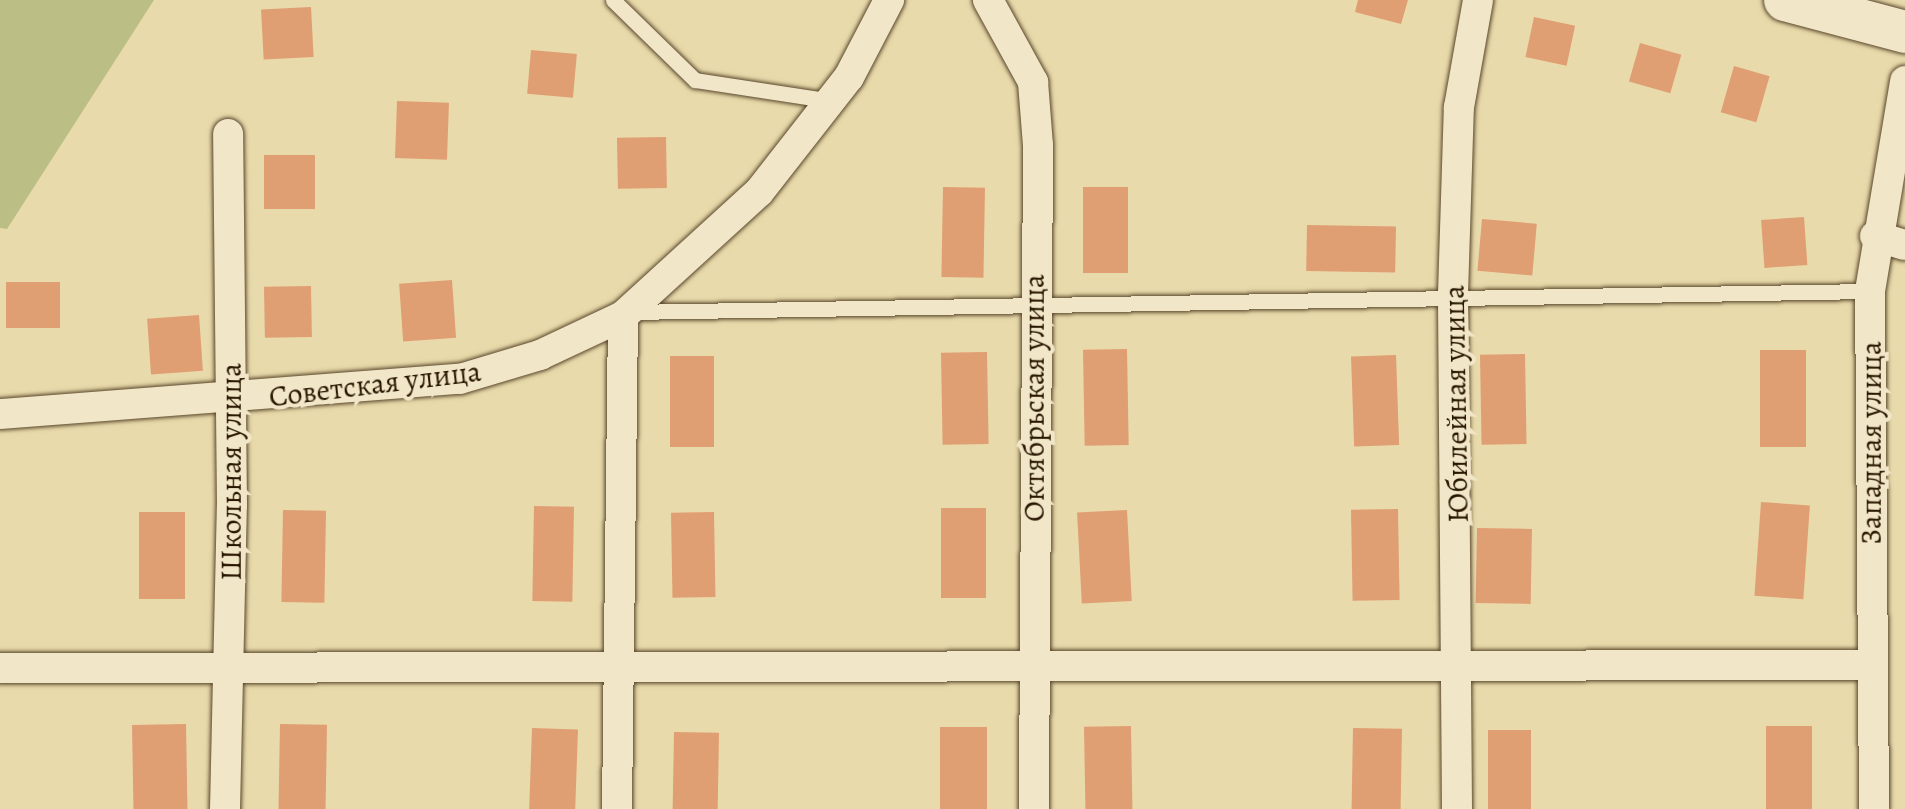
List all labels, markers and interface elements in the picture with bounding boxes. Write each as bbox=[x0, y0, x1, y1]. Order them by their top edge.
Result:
street label: Октябрьская улица bbox=[1016, 274, 1052, 522]
street label: Юбилейная улица bbox=[1436, 285, 1476, 523]
street label: Западная улица bbox=[1853, 341, 1889, 545]
street label: Советская улица bbox=[267, 353, 483, 415]
street label: Школьная улица bbox=[213, 363, 249, 581]

